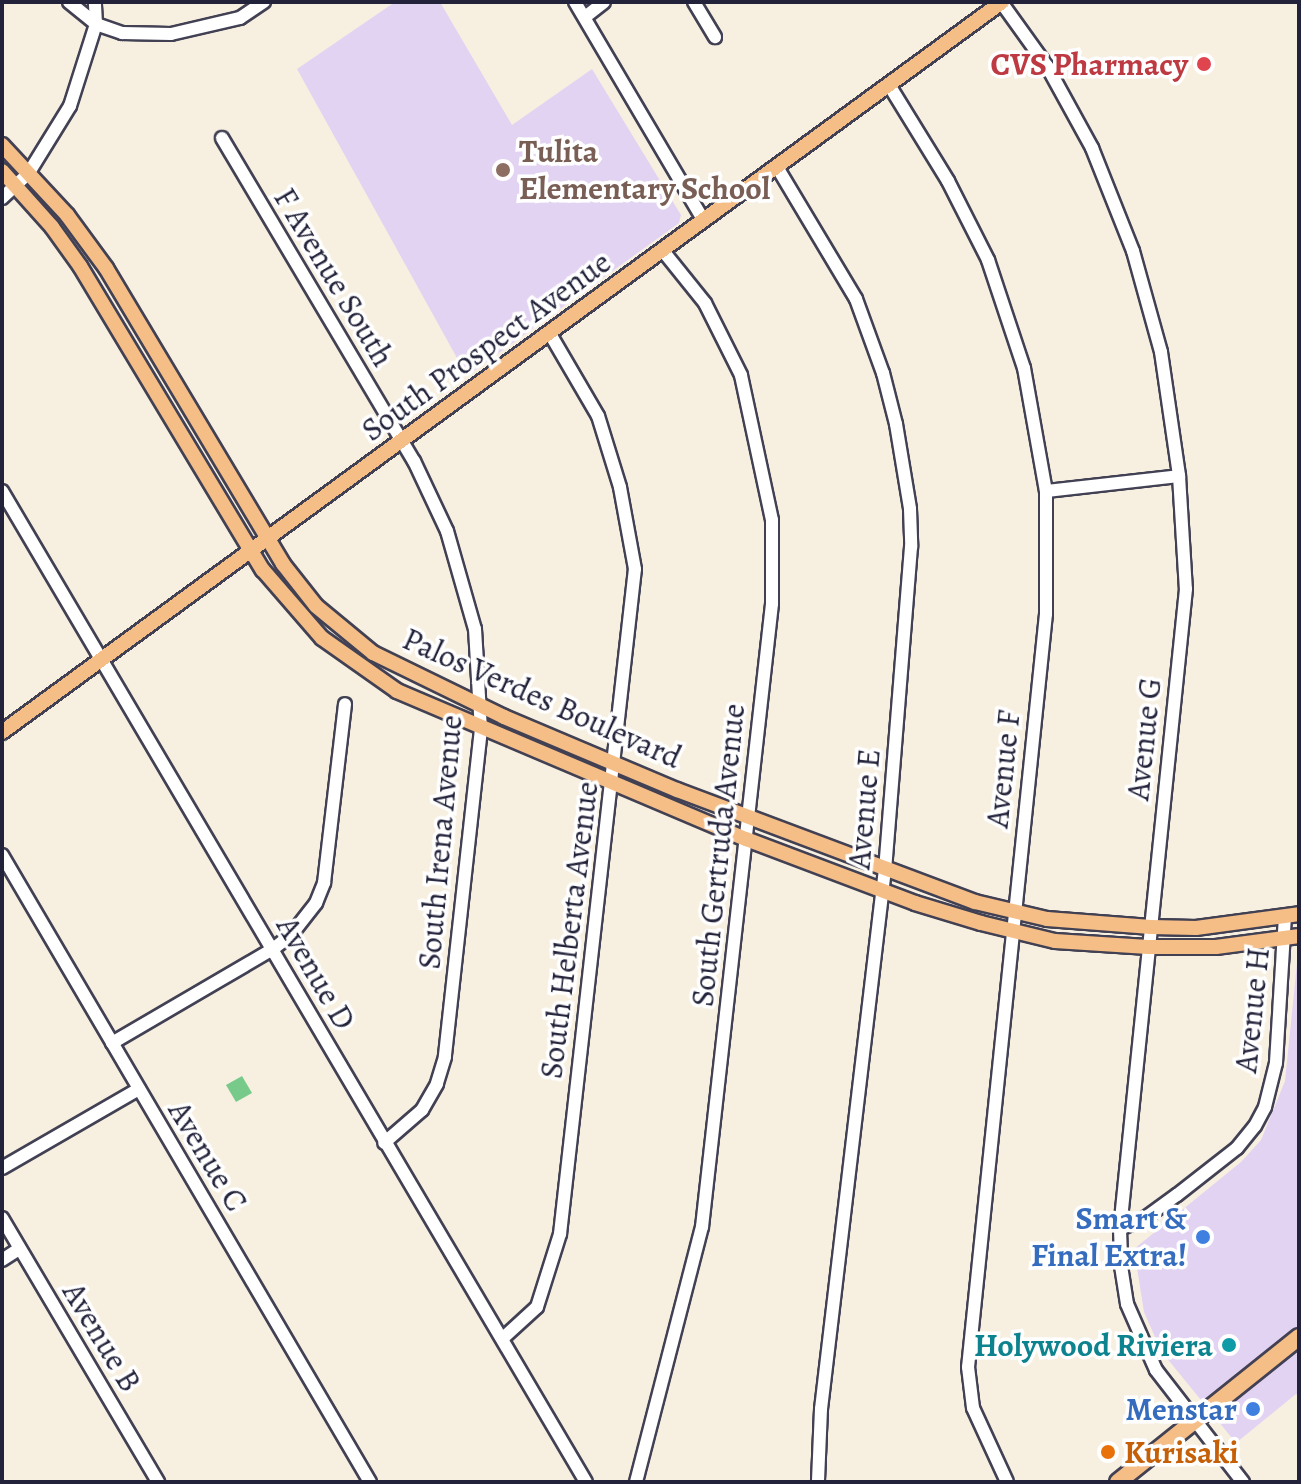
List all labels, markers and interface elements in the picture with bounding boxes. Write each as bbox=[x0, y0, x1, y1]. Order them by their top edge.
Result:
place label: CVS Pharmacy bbox=[991, 45, 1188, 83]
marker: CVS Pharmacy bbox=[1195, 55, 1213, 73]
place label: Tulita Elementary School bbox=[519, 133, 770, 208]
marker: Tulita Elementary School bbox=[494, 161, 512, 179]
street label: F Avenue South bbox=[266, 181, 402, 373]
street label: South Prospect Avenue bbox=[354, 243, 618, 449]
street label: Palos Verdes Boulevard bbox=[397, 619, 687, 777]
street label: Avenue G bbox=[1118, 676, 1170, 802]
street label: South Gertruda Avenue bbox=[683, 701, 753, 1009]
street label: Avenue F bbox=[978, 708, 1028, 830]
street label: South Irena Avenue bbox=[410, 713, 470, 971]
street label: Avenue E bbox=[840, 747, 888, 871]
street label: South Helberta Avenue bbox=[532, 779, 606, 1081]
street label: Avenue D bbox=[268, 910, 364, 1036]
street label: Avenue H bbox=[1226, 945, 1278, 1075]
street label: Avenue C bbox=[160, 1094, 256, 1218]
place label: Smart & Final Extra! bbox=[1031, 1200, 1187, 1275]
marker: Smart & Final Extra! bbox=[1194, 1228, 1212, 1246]
street label: Avenue B bbox=[54, 1275, 150, 1399]
place label: Holywood Riviera bbox=[974, 1326, 1213, 1364]
marker: Holywood Riviera bbox=[1220, 1336, 1238, 1354]
place label: Menstar bbox=[1126, 1390, 1237, 1428]
marker: Menstar bbox=[1244, 1400, 1262, 1418]
place label: Kurisaki bbox=[1124, 1433, 1239, 1471]
marker: Kurisaki bbox=[1099, 1443, 1117, 1461]

